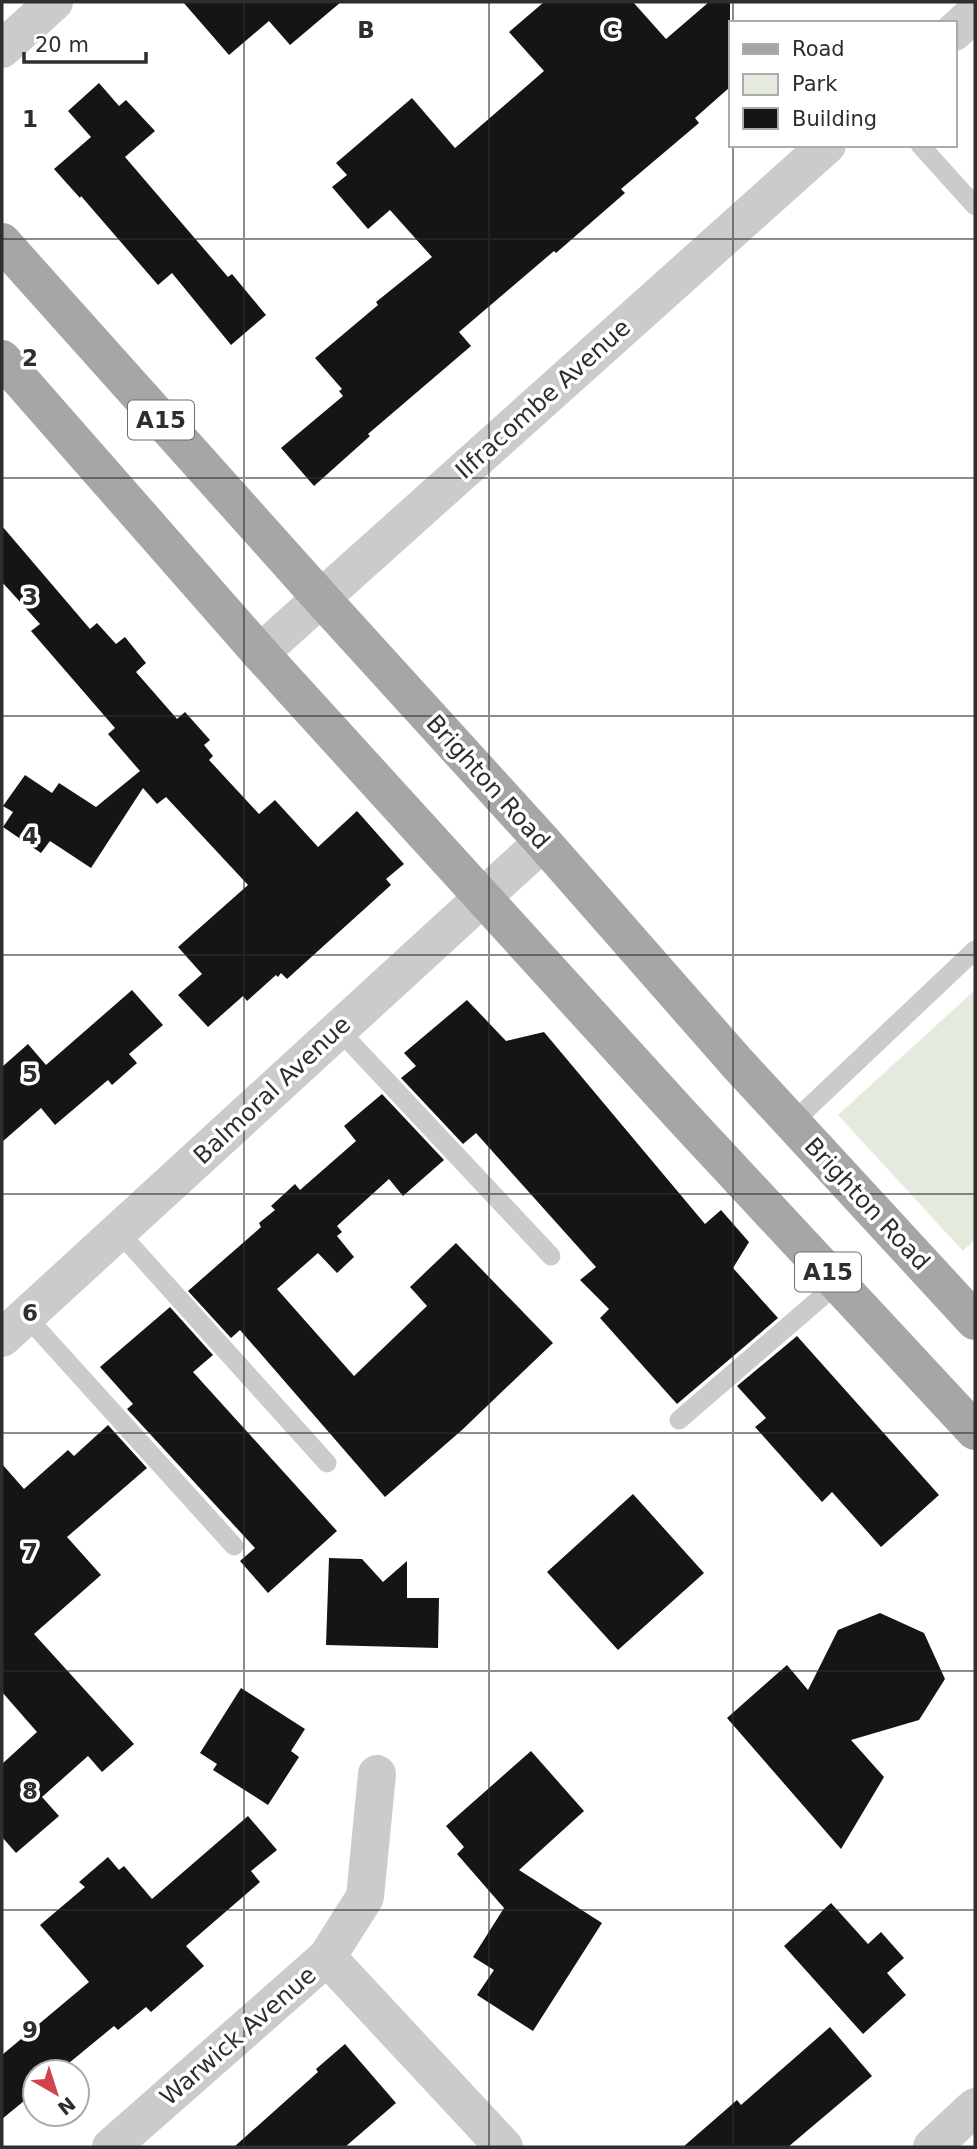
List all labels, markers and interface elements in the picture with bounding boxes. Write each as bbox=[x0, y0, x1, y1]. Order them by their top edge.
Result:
text: B bbox=[357, 17, 375, 43]
text: C bbox=[603, 17, 619, 43]
scale bar bbox=[24, 21, 147, 65]
legend bbox=[729, 21, 956, 147]
text: 20 m bbox=[35, 33, 89, 57]
text: Road bbox=[792, 37, 845, 61]
text: Park bbox=[792, 72, 838, 96]
text: 1 bbox=[22, 106, 38, 132]
text: Building bbox=[792, 107, 877, 131]
street label: Ilfracombe Avenue bbox=[450, 313, 636, 485]
text: 2 bbox=[22, 345, 38, 371]
road number: A15 bbox=[128, 400, 194, 440]
text: 3 bbox=[22, 584, 38, 610]
street label: Brighton Road bbox=[421, 709, 555, 855]
text: 4 bbox=[22, 823, 38, 849]
street label: Balmoral Avenue bbox=[188, 1010, 356, 1170]
text: 5 bbox=[22, 1061, 38, 1087]
street label: Brighton Road bbox=[799, 1132, 935, 1276]
road number: A15 bbox=[795, 1252, 861, 1292]
text: 6 bbox=[22, 1300, 38, 1326]
text: 7 bbox=[22, 1539, 38, 1565]
text: 8 bbox=[22, 1778, 38, 1804]
street label: Warwick Avenue bbox=[154, 1961, 322, 2111]
text: 9 bbox=[22, 2017, 38, 2043]
north arrow bbox=[21, 2058, 91, 2128]
text: N bbox=[54, 2093, 80, 2120]

